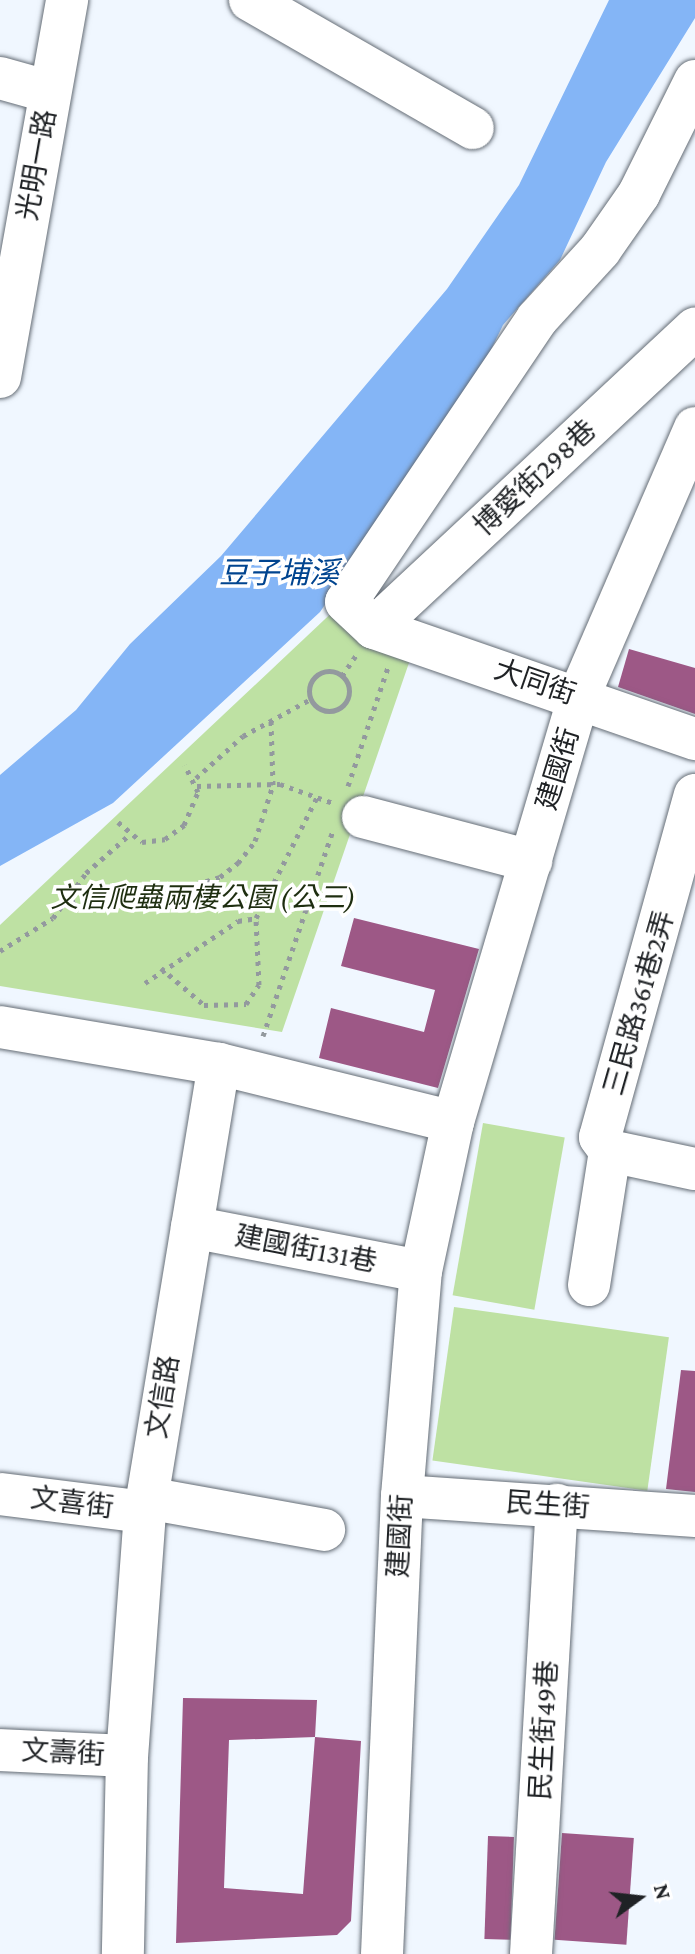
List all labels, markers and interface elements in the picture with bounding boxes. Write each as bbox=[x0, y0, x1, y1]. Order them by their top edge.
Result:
street label: 光明一路 bbox=[11, 107, 63, 223]
street label: 博愛街298巷 bbox=[467, 413, 603, 543]
water label: 豆子埔溪 bbox=[219, 555, 339, 591]
street label: 大同街 bbox=[490, 652, 580, 712]
street label: 建國街 bbox=[530, 724, 586, 814]
park label: 文信爬蟲兩棲公園 (公三) bbox=[51, 881, 355, 915]
street label: 三民路361巷2弄 bbox=[597, 907, 681, 1099]
street label: 建國街131巷 bbox=[232, 1219, 380, 1279]
street label: 文信路 bbox=[140, 1353, 186, 1441]
street label: 文喜街 bbox=[28, 1481, 116, 1525]
street label: 民生街 bbox=[505, 1485, 591, 1525]
street label: 建國街 bbox=[381, 1493, 419, 1579]
street label: 民生街49巷 bbox=[524, 1659, 564, 1801]
street label: 文壽街 bbox=[20, 1734, 106, 1772]
north arrow bbox=[599, 1858, 679, 1938]
text: N bbox=[649, 1881, 677, 1902]

